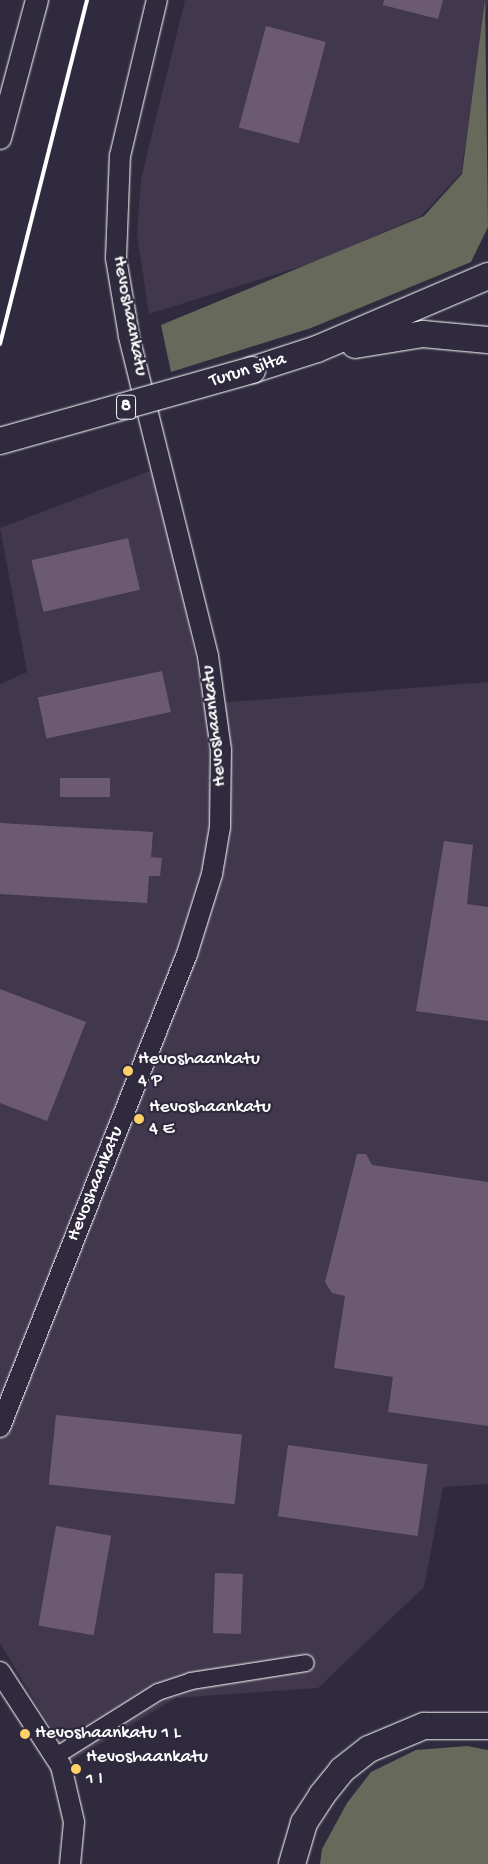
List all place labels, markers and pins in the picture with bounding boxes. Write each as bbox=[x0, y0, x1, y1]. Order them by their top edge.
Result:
place label: Hevoshaankatu 4 P bbox=[138, 1049, 260, 1093]
marker: Hevoshaankatu 4 P bbox=[122, 1065, 134, 1077]
place label: Hevoshaankatu 4 E bbox=[149, 1097, 271, 1141]
marker: Hevoshaankatu 4 E bbox=[133, 1113, 145, 1125]
place label: Hevoshaankatu 1 L bbox=[35, 1723, 181, 1745]
marker: Hevoshaankatu 1 L bbox=[19, 1728, 31, 1740]
place label: Hevoshaankatu 1 I bbox=[86, 1747, 208, 1791]
marker: Hevoshaankatu 1 I bbox=[70, 1763, 82, 1775]

